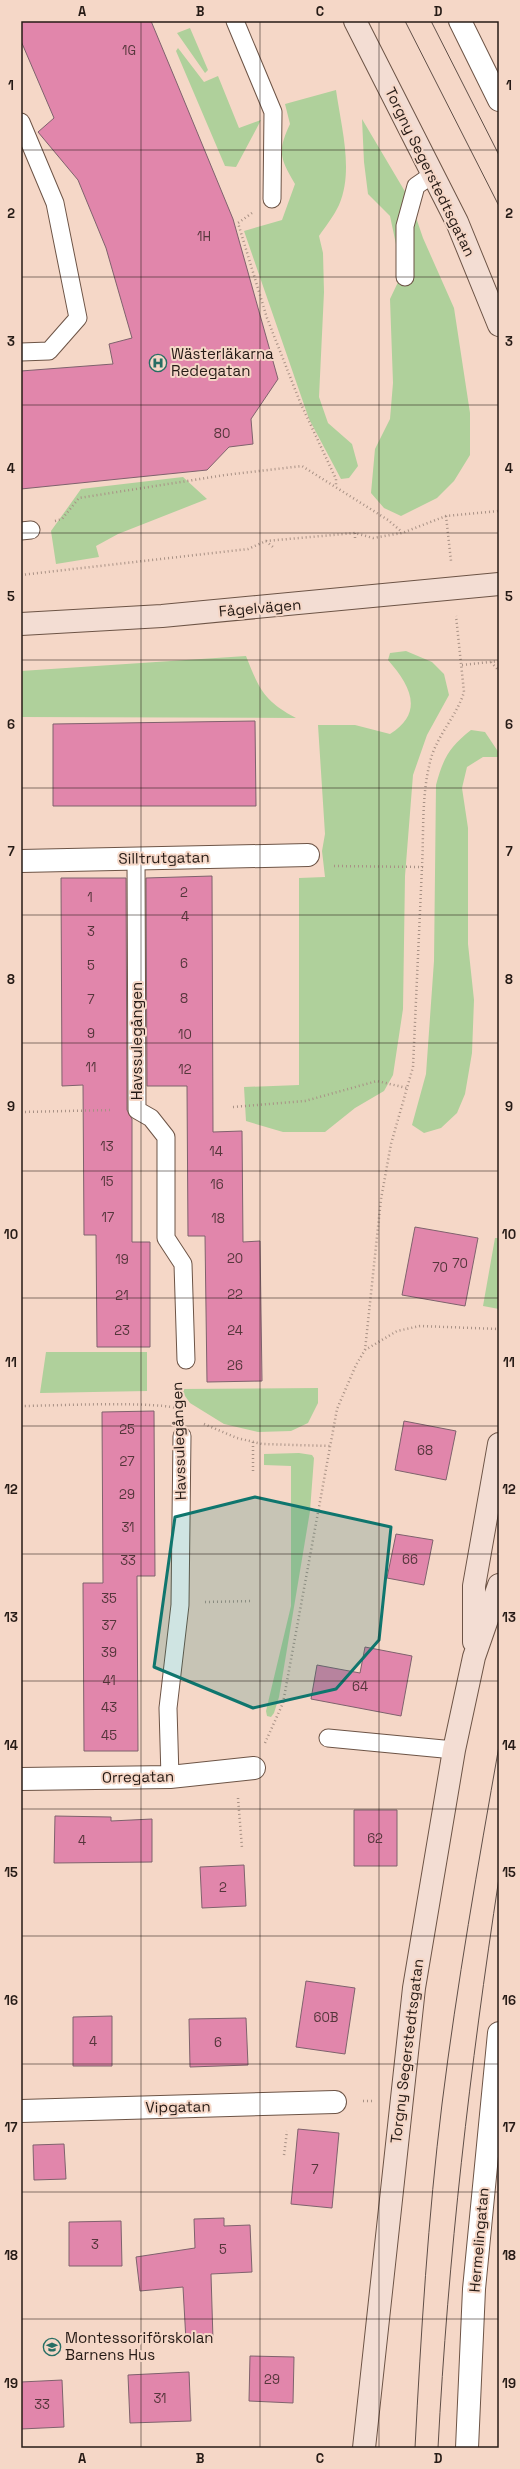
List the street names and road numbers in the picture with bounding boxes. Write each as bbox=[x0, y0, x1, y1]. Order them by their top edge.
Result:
street label: Torgny Segerstedtsgatan bbox=[381, 84, 480, 260]
street label: Fågelvägen bbox=[218, 594, 302, 621]
street label: Silltrutgatan bbox=[118, 847, 210, 868]
street label: Havssulegången bbox=[127, 982, 146, 1100]
street label: Havssulegången bbox=[167, 1381, 190, 1501]
street label: Orregatan bbox=[102, 1766, 174, 1787]
street label: Torgny Segerstedtsgatan bbox=[386, 1957, 427, 2144]
street label: Vipgatan bbox=[145, 2096, 211, 2117]
street label: Hermelingatan bbox=[464, 2187, 493, 2293]

